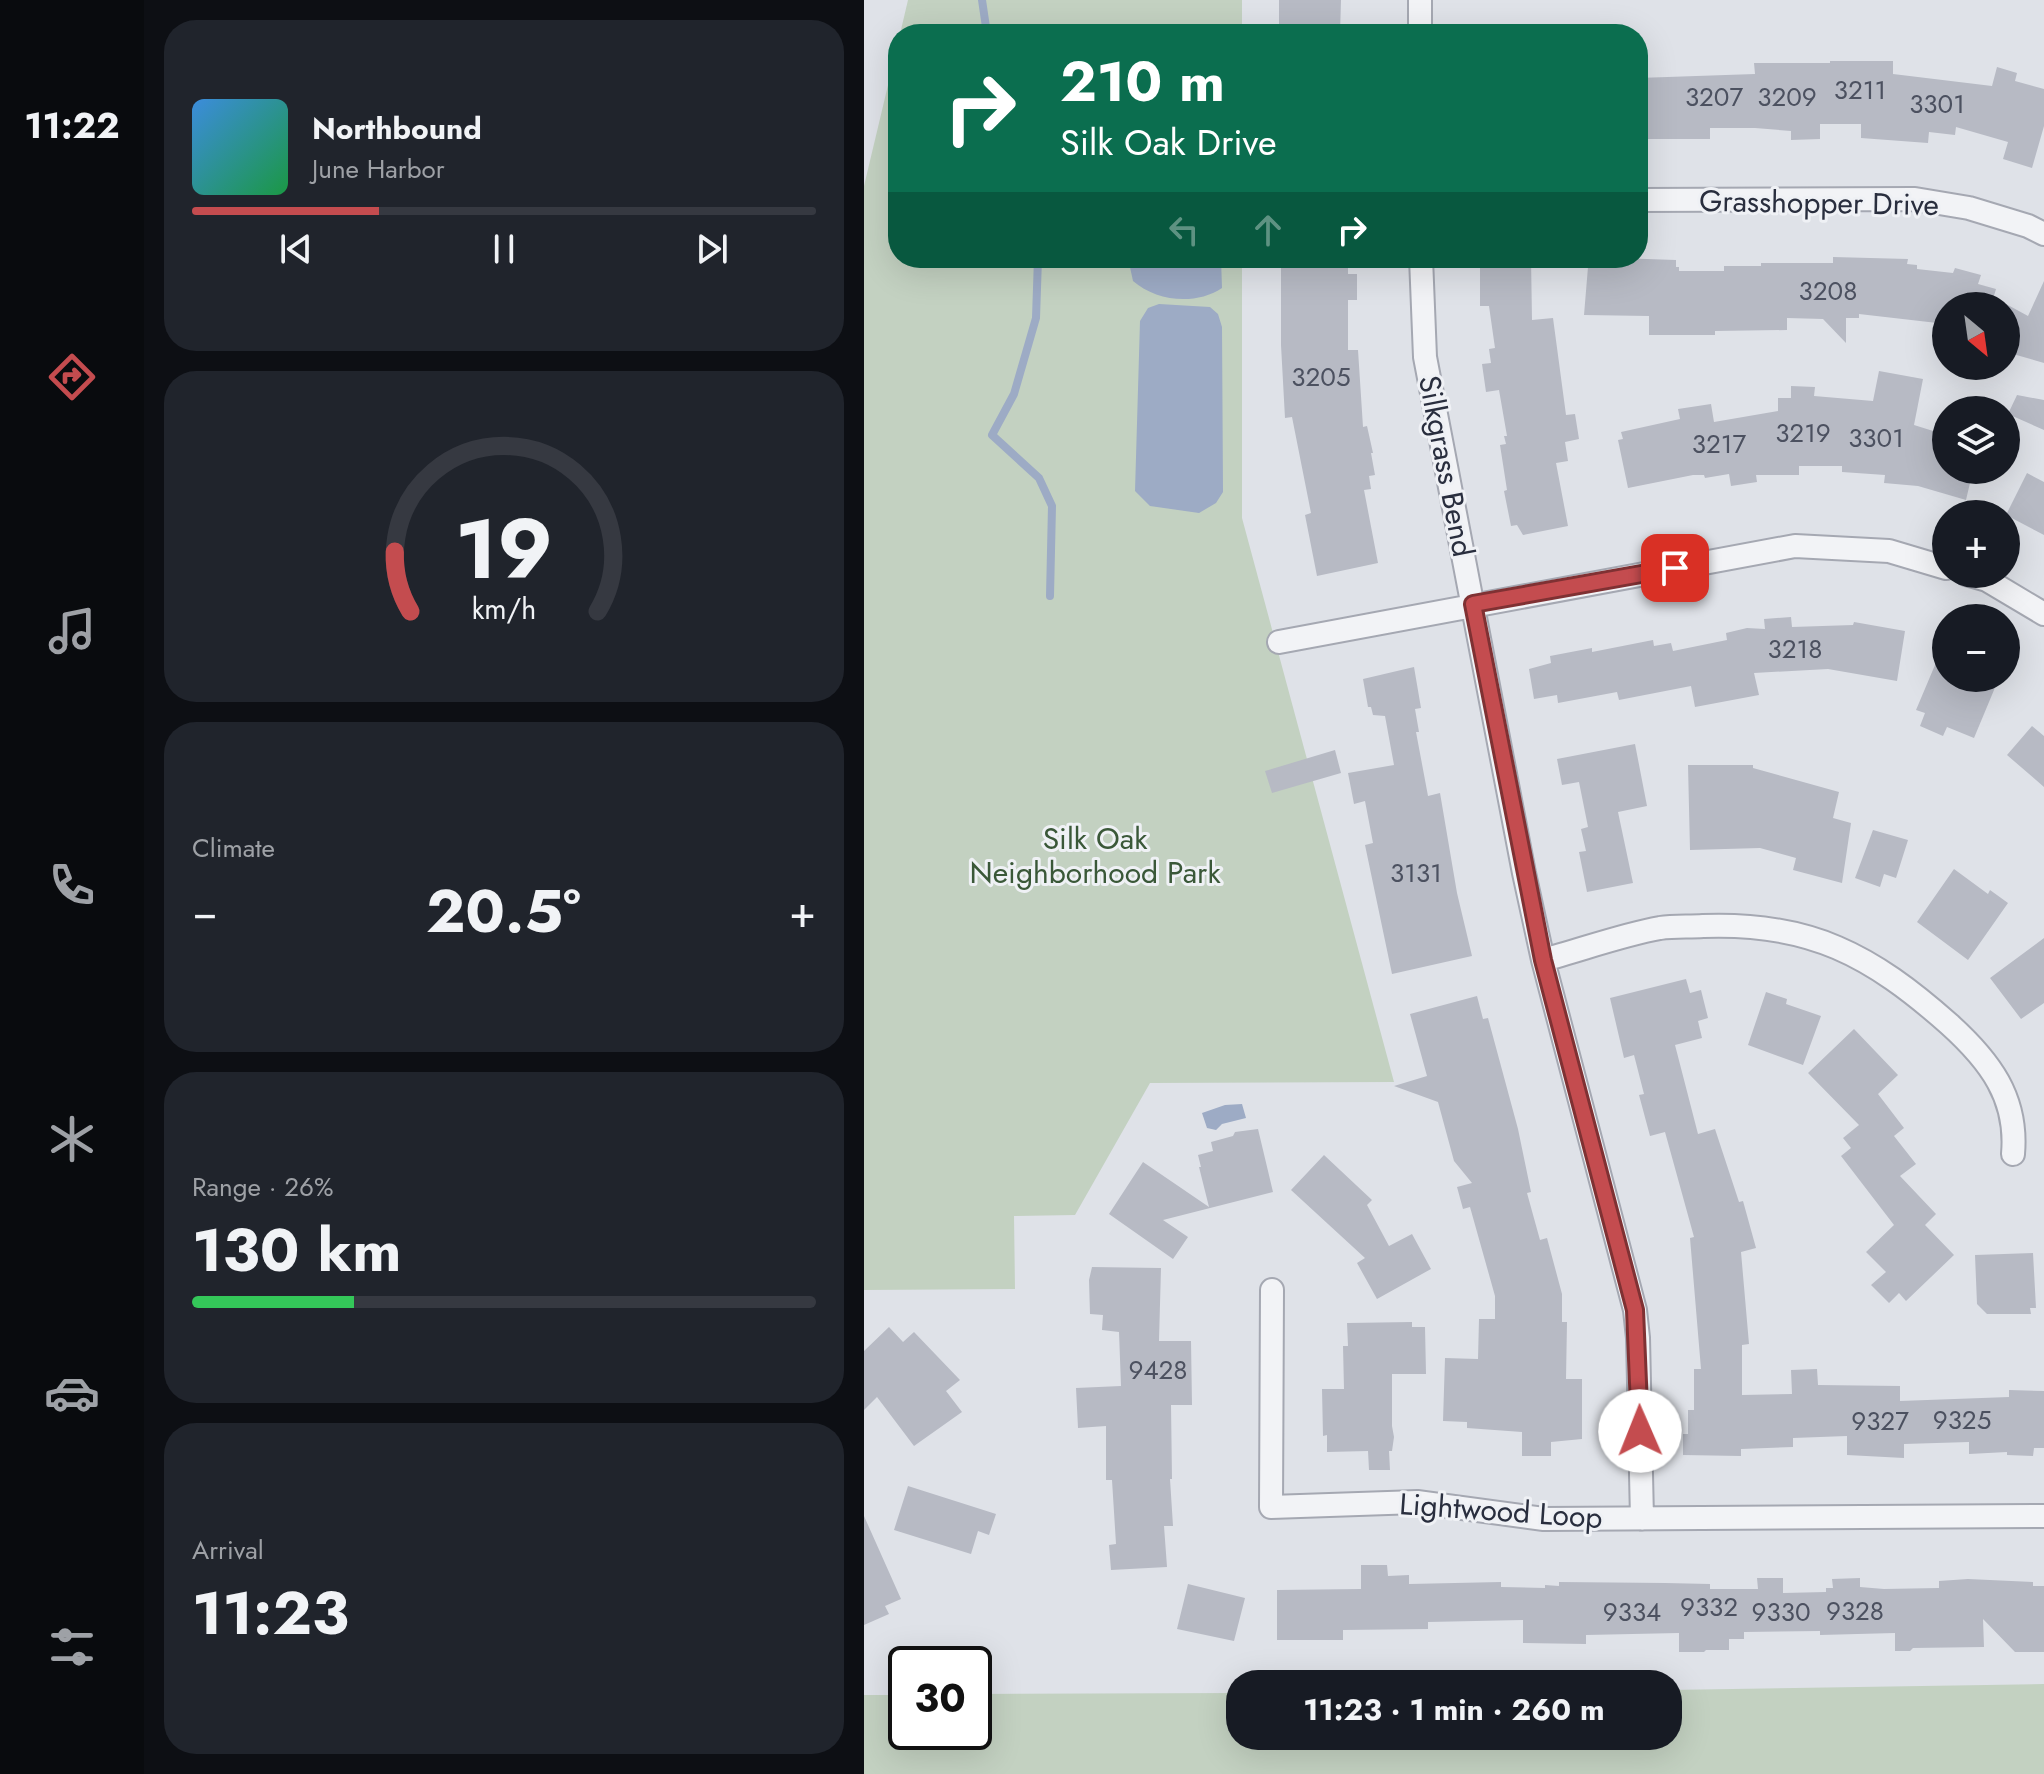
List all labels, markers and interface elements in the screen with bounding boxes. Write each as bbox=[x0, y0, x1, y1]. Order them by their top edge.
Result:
text: 210 m bbox=[1060, 41, 1225, 122]
icon: right bbox=[928, 56, 1032, 160]
house number: 3211 bbox=[1834, 71, 1886, 109]
house number: 3207 bbox=[1685, 78, 1743, 116]
house number: 3209 bbox=[1757, 78, 1817, 116]
house number: 3301 bbox=[1909, 85, 1965, 123]
text: 11:22 bbox=[24, 99, 120, 151]
text: Northbound bbox=[312, 107, 482, 150]
text: Silk Oak Drive bbox=[1060, 116, 1276, 168]
text: June Harbor bbox=[312, 150, 445, 188]
street label: Grasshopper Drive bbox=[1699, 179, 1939, 226]
icon: left bbox=[1162, 208, 1206, 252]
icon: ahead bbox=[1246, 208, 1290, 252]
icon: right bbox=[1330, 208, 1374, 252]
icon: previous bbox=[274, 227, 318, 271]
icon: pause bbox=[482, 227, 526, 271]
icon: next bbox=[690, 227, 734, 271]
house number: 3208 bbox=[1799, 272, 1857, 310]
north arrow bbox=[1932, 292, 2020, 380]
map controls bbox=[1932, 292, 2020, 692]
icon: directions bbox=[44, 349, 100, 405]
house number: 3205 bbox=[1291, 358, 1351, 396]
street label: Silkgrass Bend bbox=[1408, 372, 1485, 560]
button: layers bbox=[1932, 396, 2020, 484]
house number: 3219 bbox=[1775, 414, 1831, 452]
house number: 3301 bbox=[1848, 419, 1904, 457]
house number: 3217 bbox=[1692, 425, 1747, 463]
text: 19 bbox=[455, 489, 553, 609]
button: + bbox=[1932, 500, 2020, 588]
pin bbox=[1641, 534, 1709, 602]
icon: arrive bbox=[1653, 546, 1697, 590]
text: km/h bbox=[472, 588, 536, 630]
icon: music bbox=[44, 603, 100, 659]
button: − bbox=[1932, 604, 2020, 692]
house number: 3218 bbox=[1768, 630, 1822, 668]
park label: Silk Oak Neighborhood Park bbox=[969, 817, 1221, 894]
text: Climate bbox=[192, 829, 275, 867]
house number: 3131 bbox=[1390, 854, 1442, 892]
icon: phone bbox=[44, 857, 100, 913]
text: 20.5° bbox=[426, 868, 581, 955]
text: − bbox=[192, 880, 218, 944]
text: + bbox=[789, 880, 816, 944]
icon: climate bbox=[44, 1111, 100, 1167]
text: Range · 26% bbox=[192, 1168, 334, 1206]
text: 130 km bbox=[192, 1207, 401, 1294]
house number: 9428 bbox=[1128, 1351, 1188, 1389]
icon: car bbox=[44, 1365, 100, 1421]
position arrow bbox=[1598, 1389, 1682, 1473]
house number: 9325 bbox=[1933, 1401, 1991, 1439]
house number: 9327 bbox=[1851, 1402, 1909, 1440]
street label: Lightwood Loop bbox=[1398, 1482, 1604, 1539]
text: Arrival bbox=[192, 1531, 264, 1569]
text: 11:23 bbox=[192, 1570, 349, 1657]
house number: 9332 bbox=[1680, 1588, 1738, 1626]
house number: 9328 bbox=[1826, 1592, 1884, 1630]
house number: 9334 bbox=[1603, 1593, 1661, 1631]
house number: 9330 bbox=[1752, 1593, 1810, 1631]
icon: filters bbox=[44, 1619, 100, 1675]
speed limit sign: 30 bbox=[888, 1646, 992, 1750]
text: 11:23 · 1 min · 260 m bbox=[1303, 1688, 1605, 1731]

